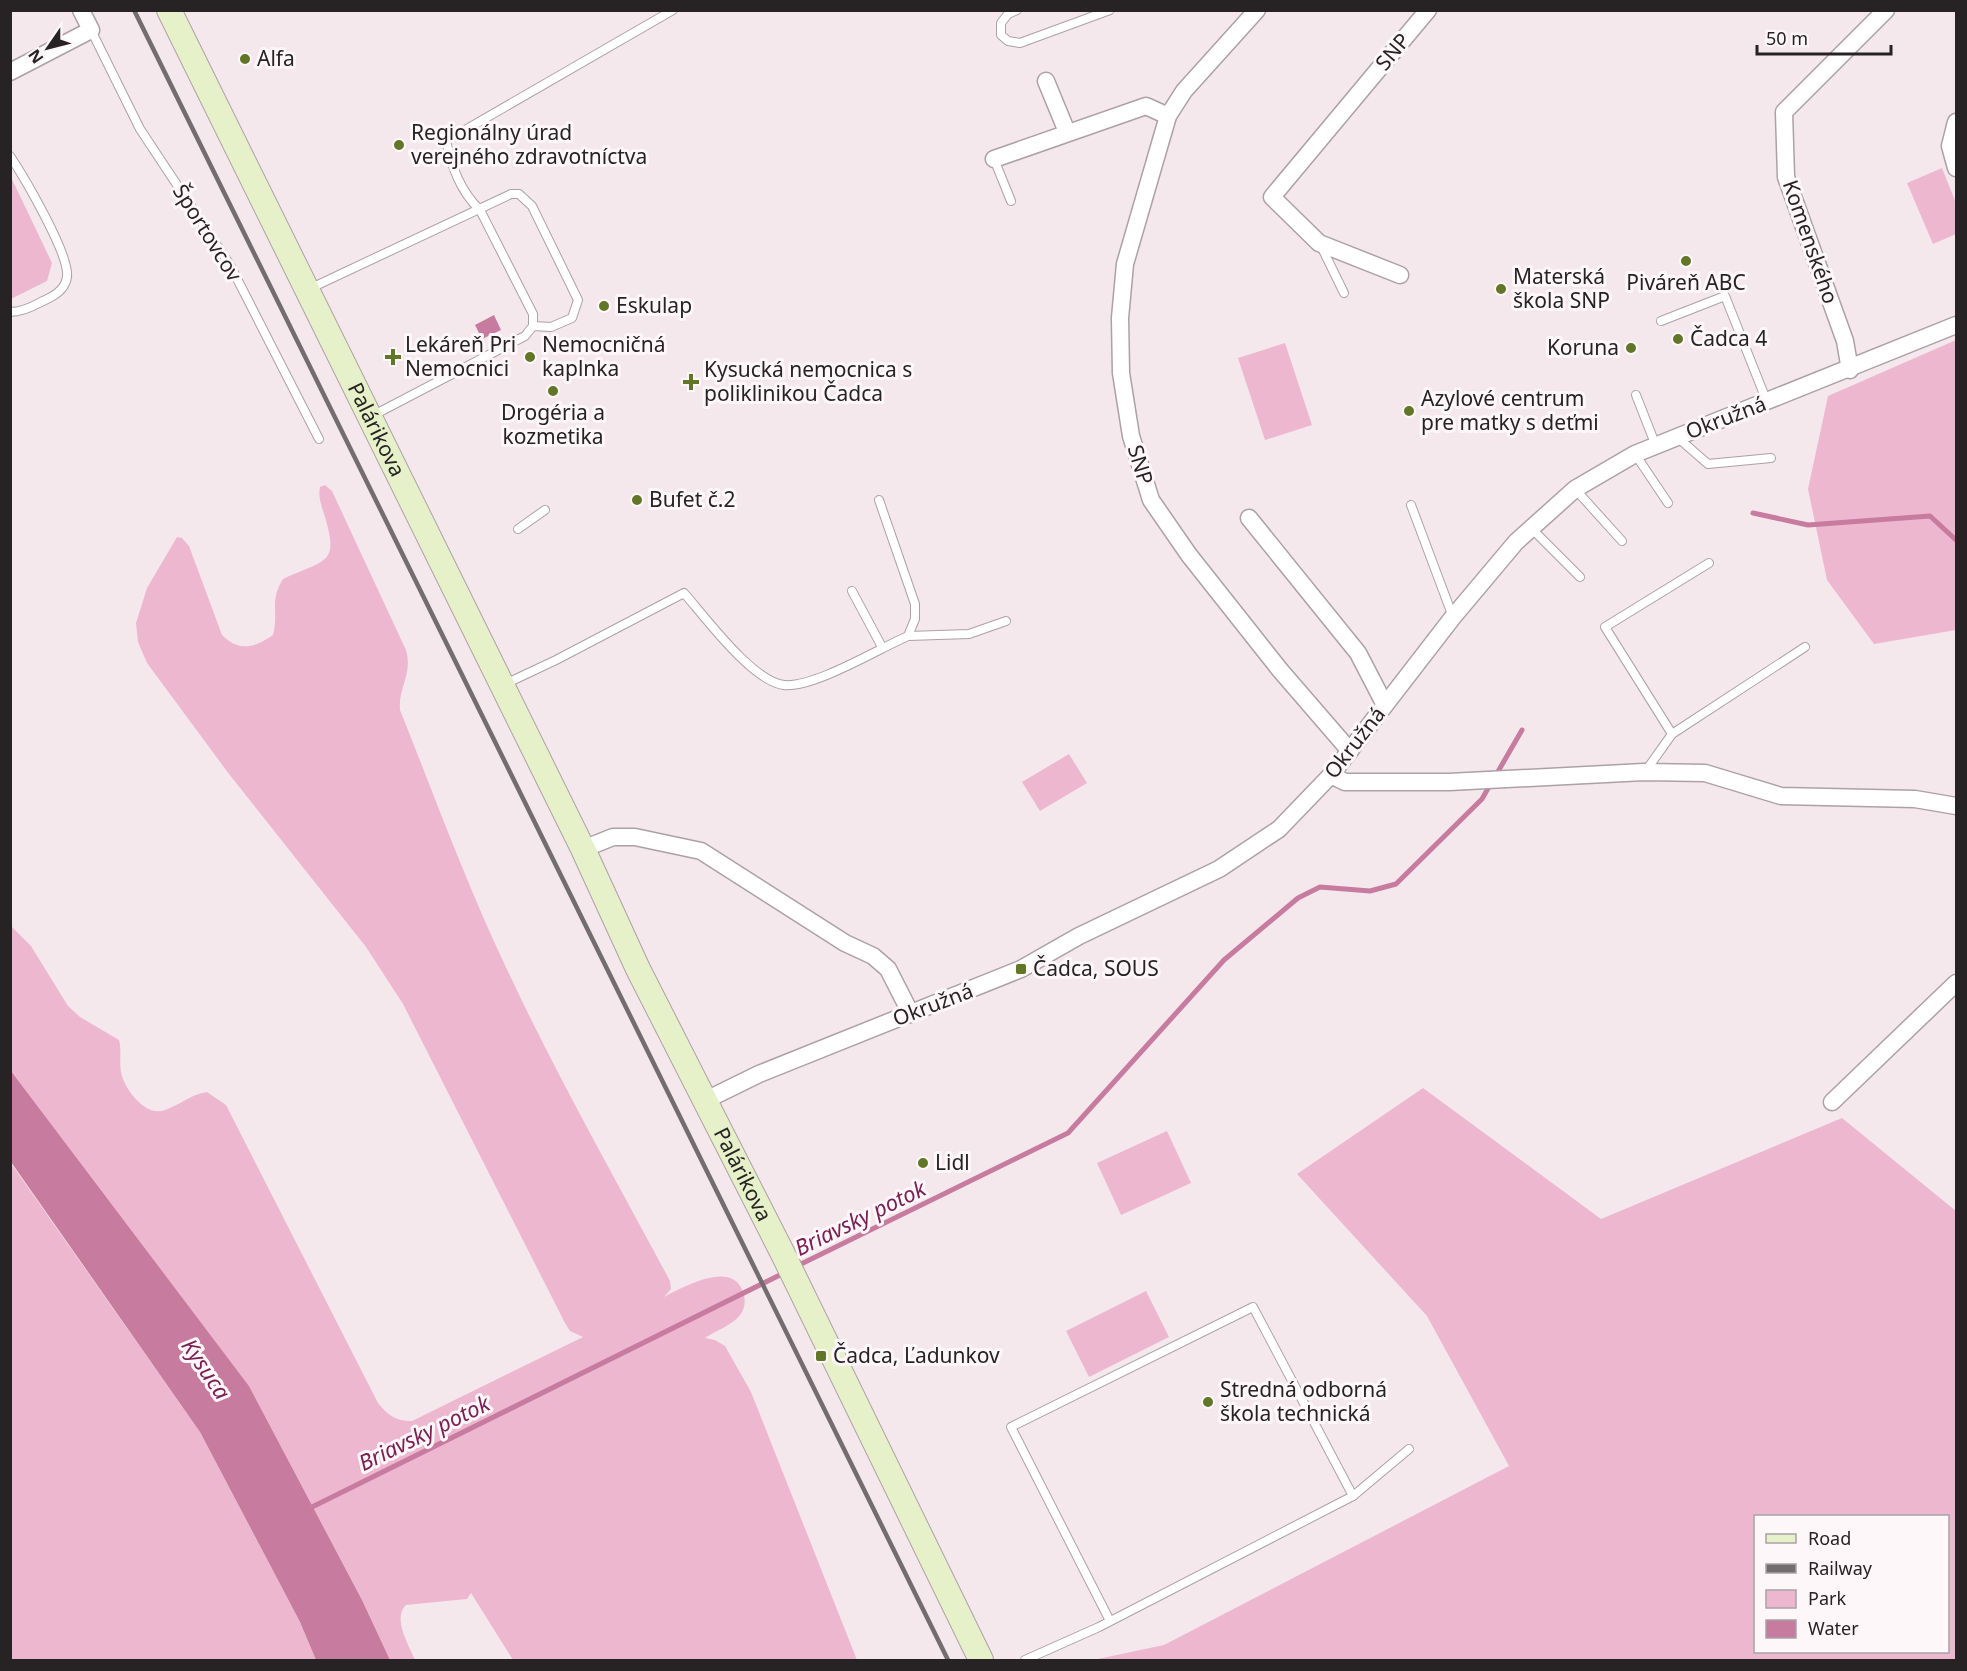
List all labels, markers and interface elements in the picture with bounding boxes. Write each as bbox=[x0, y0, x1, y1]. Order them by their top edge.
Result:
north arrow bbox=[18, 18, 78, 78]
scale bar bbox=[1757, 18, 1890, 56]
text: 50 m bbox=[1766, 26, 1808, 50]
street label: SNP bbox=[1369, 27, 1416, 76]
place label: Alfa bbox=[257, 44, 295, 72]
text: N bbox=[23, 45, 48, 68]
marker: Alfa bbox=[238, 52, 252, 66]
place label: Regionálny úrad verejného zdravotníctva bbox=[411, 118, 647, 170]
marker: Regionálny úrad verejného zdravotníctva bbox=[392, 138, 406, 152]
street label: Komenského bbox=[1777, 176, 1845, 307]
street label: Športovcov bbox=[167, 179, 249, 287]
marker: Piváreň ABC bbox=[1679, 254, 1693, 268]
place label: Materská škola SNP bbox=[1513, 262, 1610, 314]
place label: Piváreň ABC bbox=[1626, 268, 1746, 296]
marker: Materská škola SNP bbox=[1494, 282, 1508, 296]
place label: Eskulap bbox=[616, 291, 692, 319]
marker: Eskulap bbox=[597, 299, 611, 313]
place label: Čadca 4 bbox=[1690, 324, 1767, 352]
place label: Lekáreň Pri Nemocnici bbox=[405, 330, 516, 382]
place label: Nemocničná kaplnka bbox=[542, 330, 665, 382]
marker: Čadca 4 bbox=[1671, 332, 1685, 346]
place label: Koruna bbox=[1547, 333, 1619, 361]
marker: Koruna bbox=[1624, 341, 1638, 355]
marker: Lekáreň Pri Nemocnici bbox=[386, 350, 400, 364]
marker: Nemocničná kaplnka bbox=[523, 350, 537, 364]
place label: Kysucká nemocnica s poliklinikou Čadca bbox=[704, 355, 912, 407]
marker: Kysucká nemocnica s poliklinikou Čadca bbox=[682, 373, 700, 391]
street label: Palárikova bbox=[342, 377, 412, 481]
marker: Drogéria a kozmetika bbox=[546, 384, 560, 398]
place label: Azylové centrum pre matky s deťmi bbox=[1421, 384, 1599, 436]
street label: Okružná bbox=[1681, 389, 1770, 445]
place label: Drogéria a kozmetika bbox=[501, 398, 605, 450]
marker: Azylové centrum pre matky s deťmi bbox=[1402, 404, 1416, 418]
street label: SNP bbox=[1122, 441, 1160, 488]
place label: Bufet č.2 bbox=[649, 485, 735, 513]
marker: Bufet č.2 bbox=[630, 493, 644, 507]
street label: Okružná bbox=[1317, 701, 1391, 784]
place label: Čadca, SOUS bbox=[1033, 954, 1159, 982]
marker: Čadca, SOUS bbox=[1014, 962, 1028, 976]
street label: Okružná bbox=[888, 976, 977, 1032]
street label: Palárikova bbox=[708, 1122, 779, 1226]
place label: Lidl bbox=[935, 1148, 970, 1176]
marker: Lidl bbox=[916, 1156, 930, 1170]
water label: Briavsky potok bbox=[789, 1172, 931, 1262]
water label: Kysuca bbox=[176, 1332, 238, 1405]
place label: Čadca, Ľadunkov bbox=[833, 1341, 1000, 1369]
marker: Čadca, Ľadunkov bbox=[814, 1349, 828, 1363]
place label: Stredná odborná škola technická bbox=[1220, 1375, 1387, 1427]
water label: Briavsky potok bbox=[353, 1387, 495, 1477]
marker: Stredná odborná škola technická bbox=[1201, 1395, 1215, 1409]
legend bbox=[1754, 1515, 1949, 1653]
text: Road bbox=[1808, 1526, 1851, 1550]
text: Railway bbox=[1808, 1556, 1873, 1580]
text: Park bbox=[1808, 1586, 1846, 1610]
text: Water bbox=[1808, 1616, 1859, 1640]

